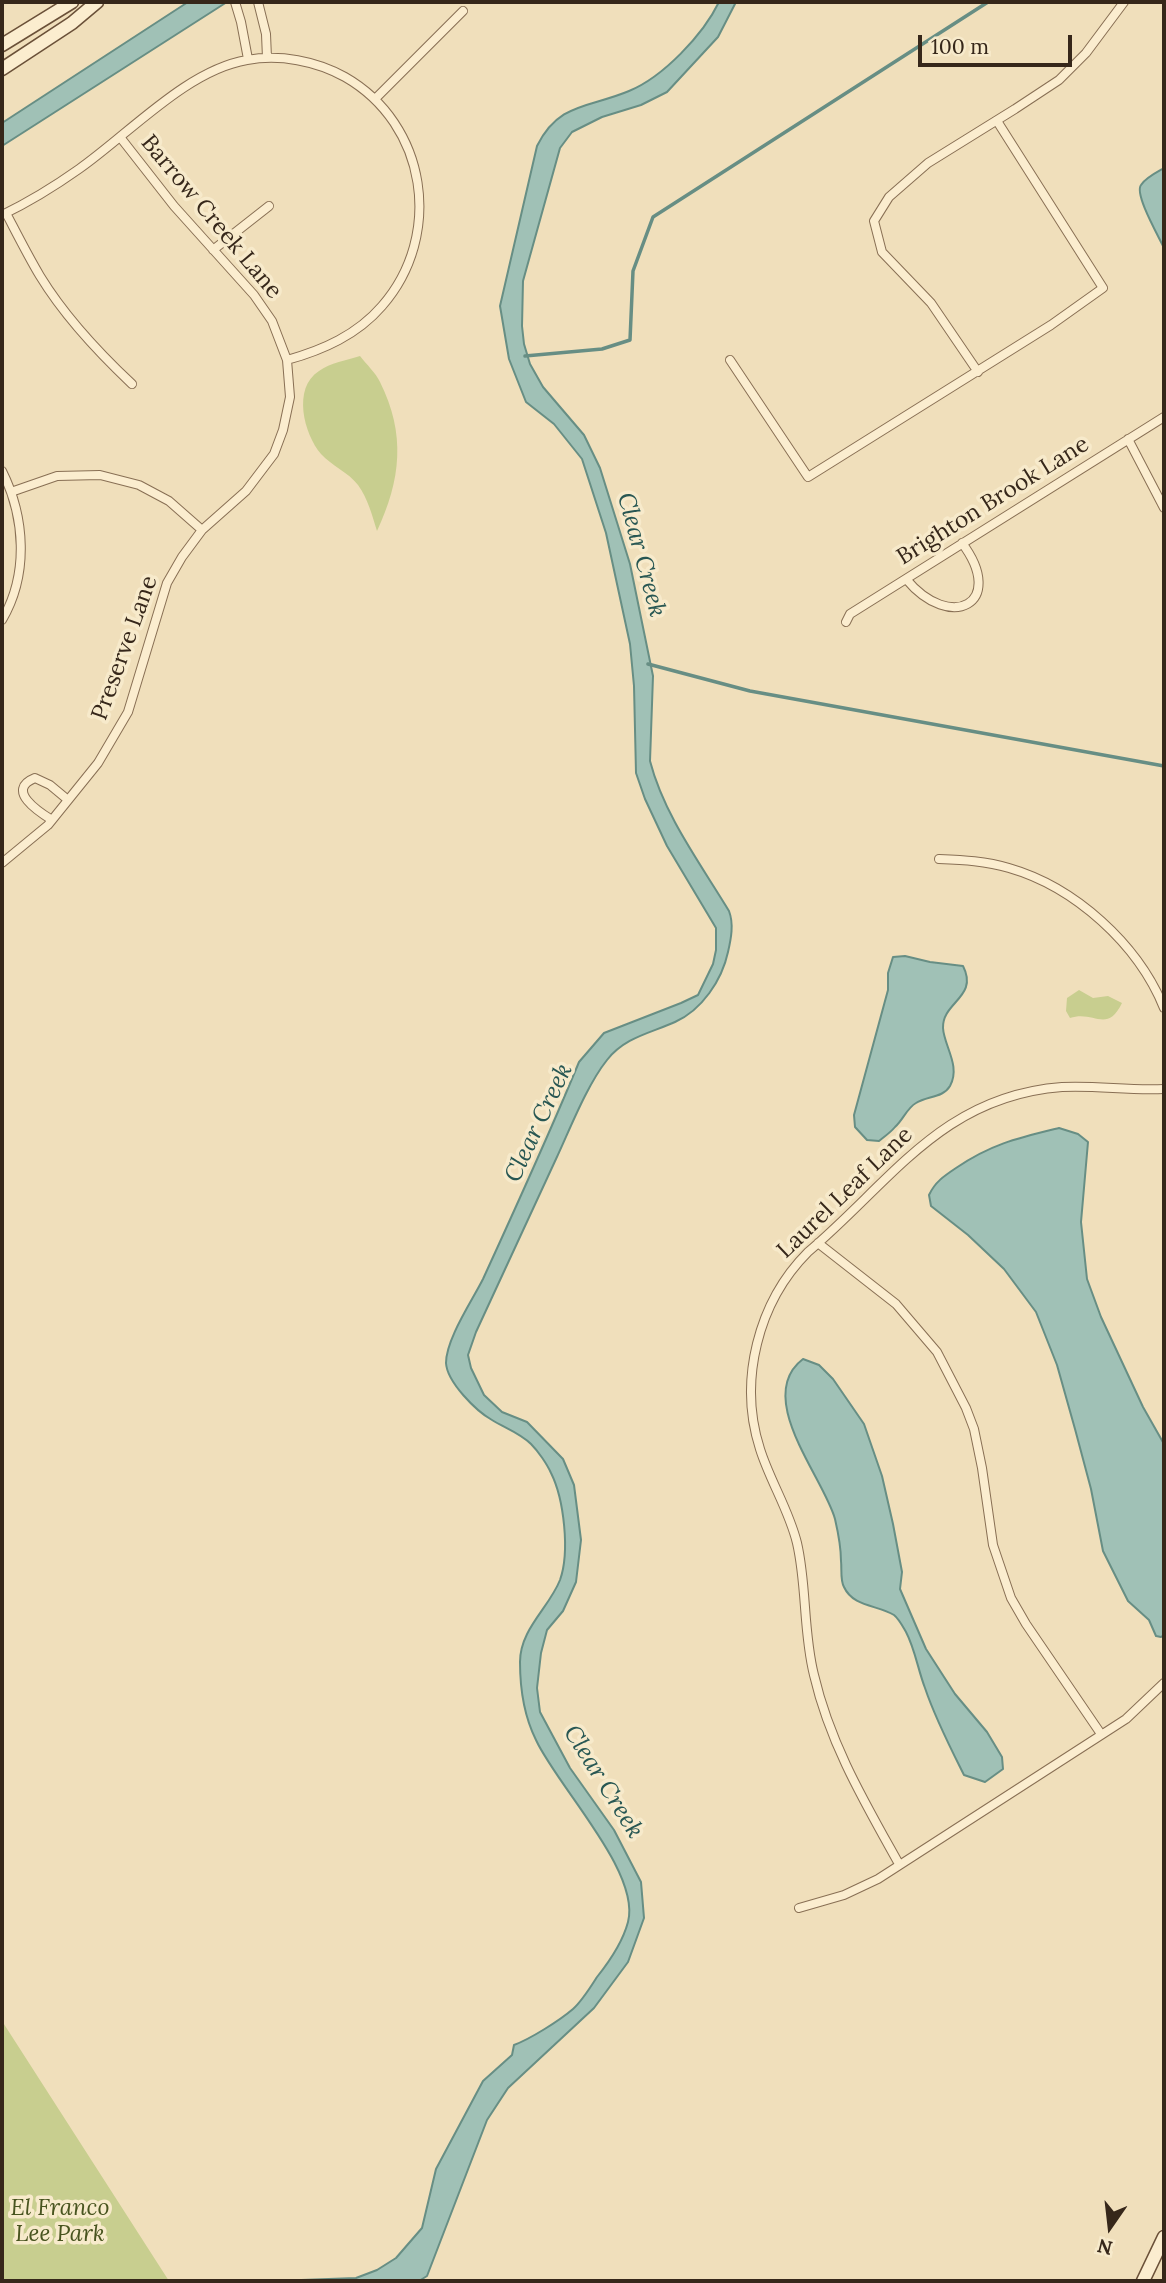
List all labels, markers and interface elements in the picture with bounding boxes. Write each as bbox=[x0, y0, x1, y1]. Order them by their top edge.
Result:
scale bar bbox=[921, 21, 1075, 65]
text: 100 m bbox=[931, 33, 989, 60]
street label: Barrow Creek Lane bbox=[135, 130, 287, 304]
street label: Brighton Brook Lane bbox=[892, 431, 1094, 571]
water label: Clear Creek bbox=[611, 490, 671, 620]
street label: Preserve Lane bbox=[86, 572, 164, 724]
water label: Clear Creek bbox=[499, 1059, 579, 1187]
street label: Laurel Leaf Lane bbox=[772, 1121, 918, 1265]
water label: Clear Creek bbox=[557, 1720, 649, 1844]
north arrow bbox=[1075, 2192, 1145, 2262]
park label: El Franco Lee Park bbox=[11, 2194, 109, 2248]
text: N bbox=[1095, 2234, 1115, 2261]

